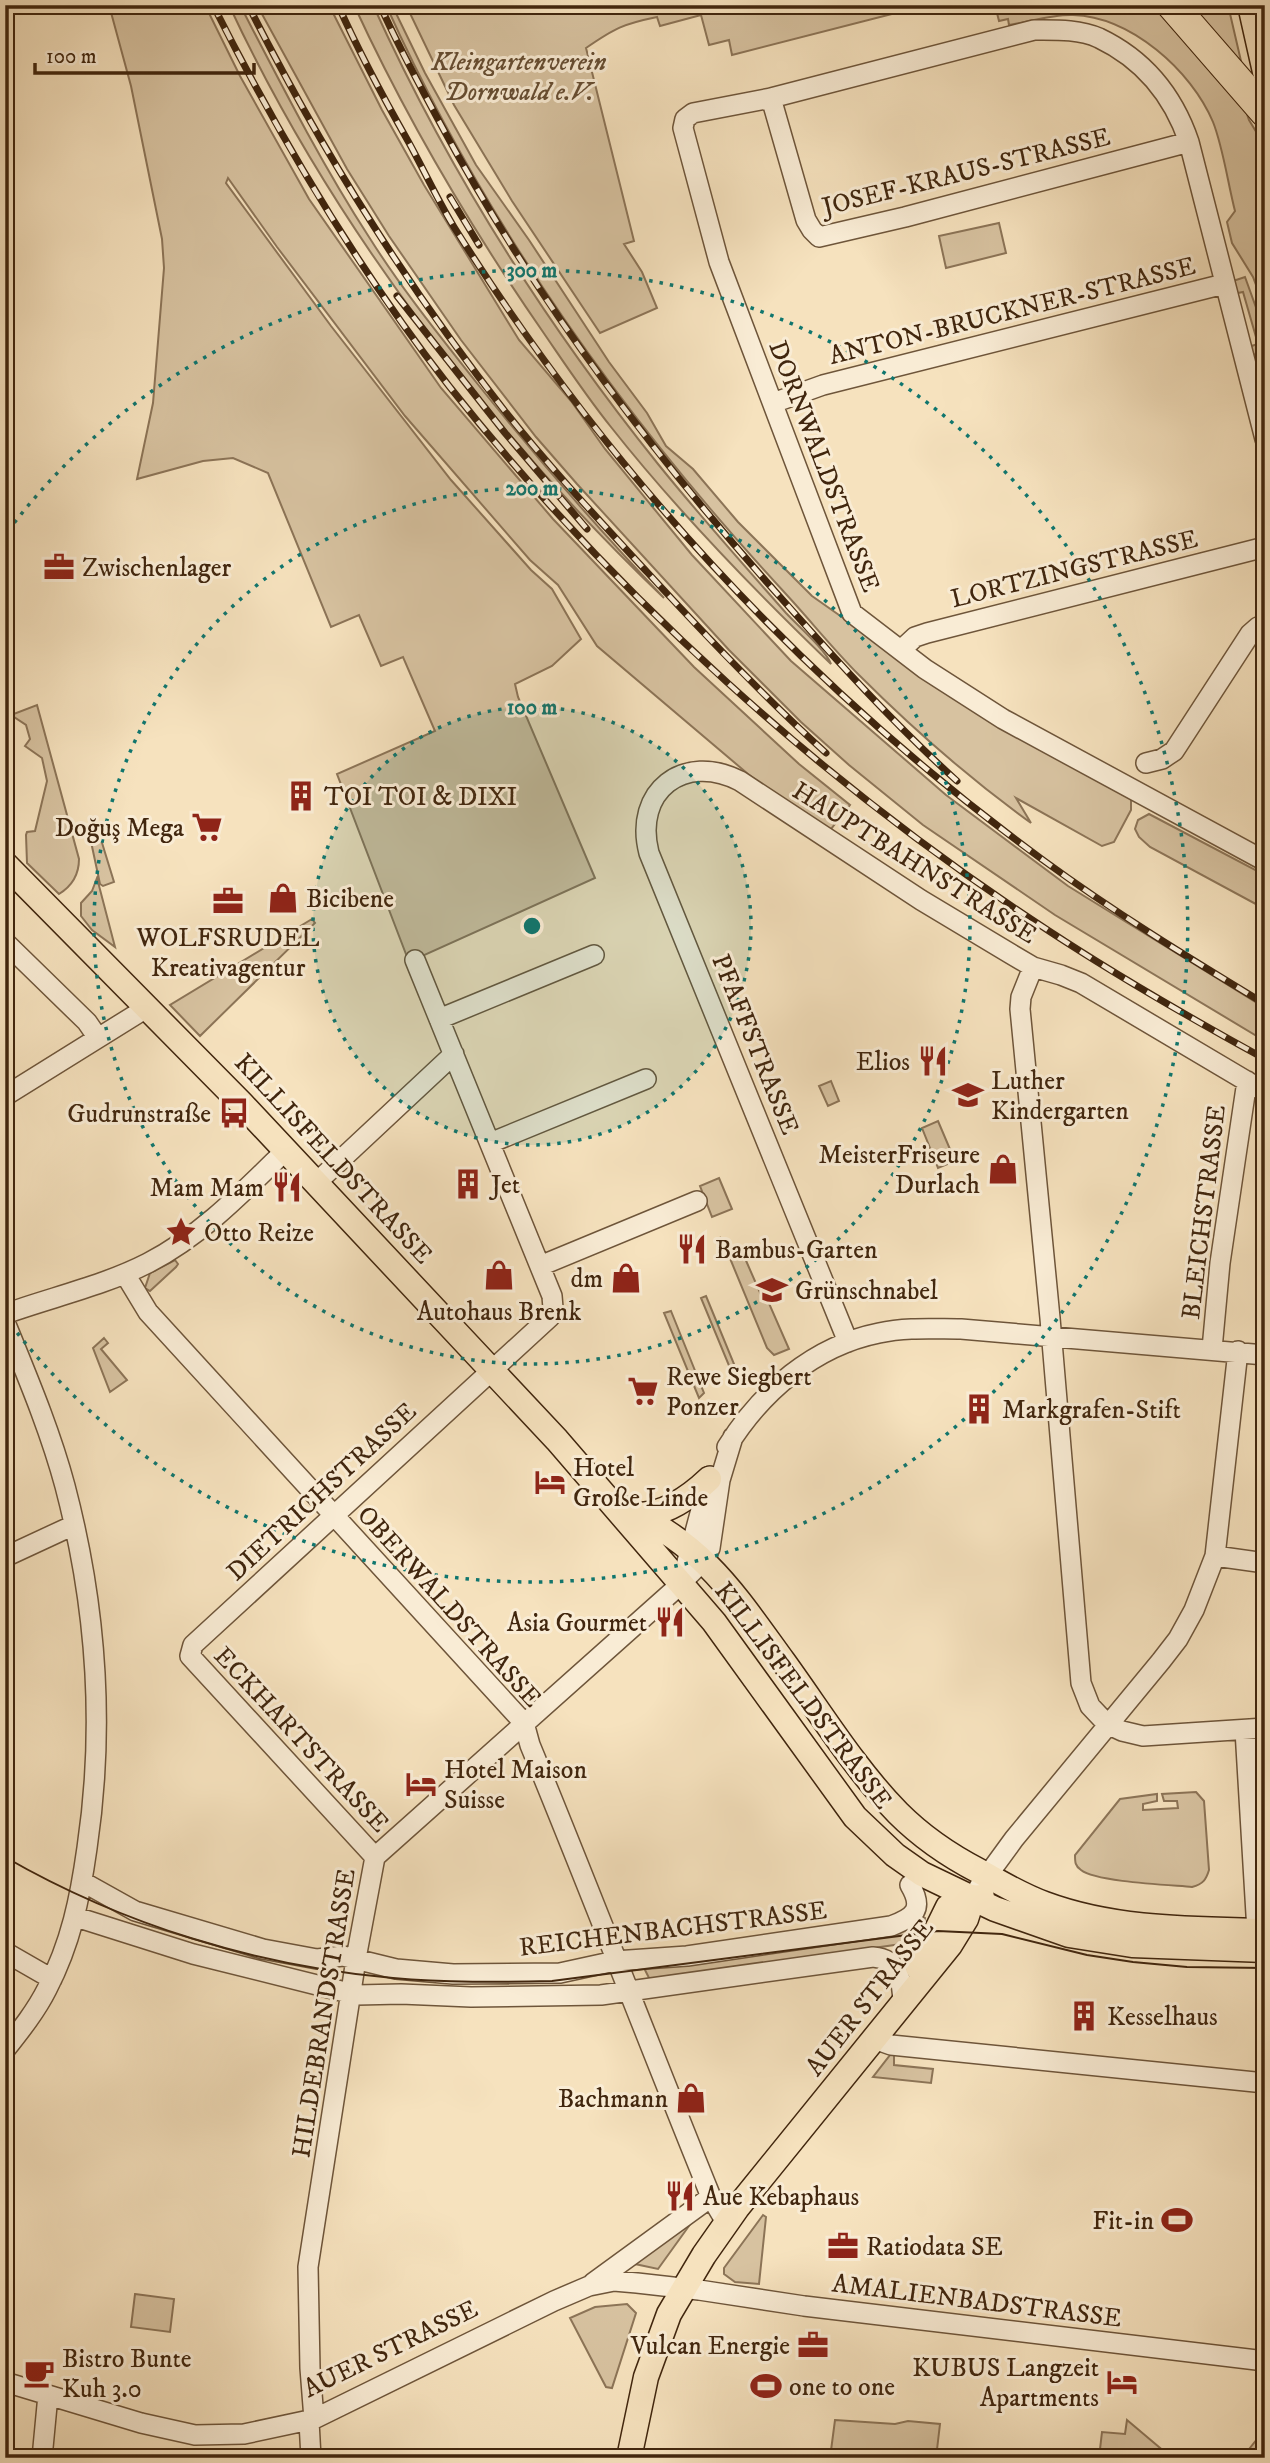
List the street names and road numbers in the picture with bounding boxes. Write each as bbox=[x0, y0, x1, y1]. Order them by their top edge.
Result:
street label: JOSEF-KRAUS-STRASSE bbox=[817, 121, 1114, 225]
street label: ANTON-BRUCKNER-STRASSE bbox=[826, 250, 1199, 373]
street label: DORNWALDSTRASSE bbox=[760, 336, 887, 597]
street label: LORTZINGSTRASSE bbox=[947, 523, 1201, 616]
street label: HAUPTBAHNSTRASSE bbox=[786, 775, 1043, 952]
street label: PFAFFSTRASSE bbox=[703, 950, 806, 1140]
street label: KILLISFELDSTRASSE bbox=[227, 1047, 439, 1271]
street label: BLEICHSTRASSE bbox=[1175, 1103, 1234, 1321]
street label: DIETRICHSTRASSE bbox=[220, 1396, 424, 1589]
street label: OBERWALDSTRASSE bbox=[350, 1499, 548, 1715]
street label: KILLISFELDSTRASSE bbox=[707, 1576, 899, 1816]
street label: ECKHARTSTRASSE bbox=[206, 1640, 396, 1840]
street label: HILDEBRANDSTRASSE bbox=[285, 1866, 364, 2160]
street label: REICHENBACHSTRASSE bbox=[517, 1894, 829, 1965]
street label: AUER STRASSE bbox=[799, 1913, 942, 2083]
street label: AMALIENBADSTRASSE bbox=[830, 2267, 1123, 2336]
street label: AUER STRASSE bbox=[298, 2293, 483, 2406]

